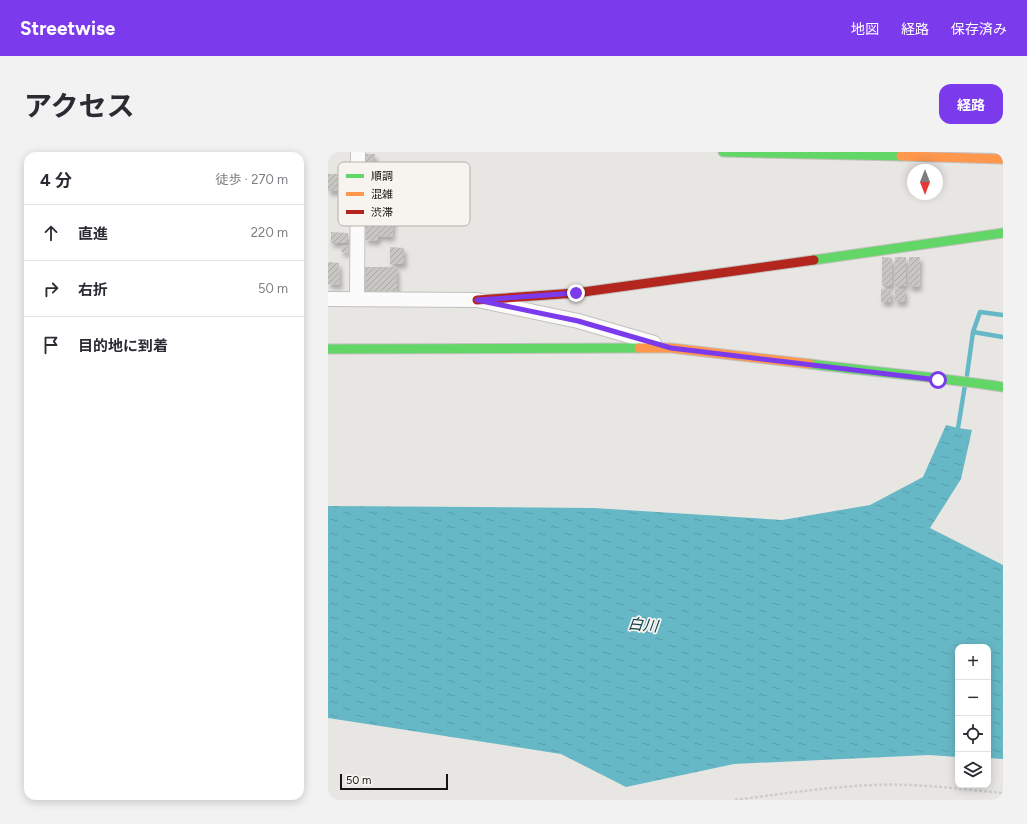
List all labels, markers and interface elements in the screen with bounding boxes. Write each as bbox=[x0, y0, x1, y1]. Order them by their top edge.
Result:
text: Streetwise bbox=[20, 17, 115, 40]
text: 地図 bbox=[851, 21, 879, 38]
text: 経路 bbox=[901, 21, 929, 38]
text: 保存済み bbox=[951, 21, 1007, 38]
button: 経路 bbox=[939, 84, 1003, 124]
text: アクセス bbox=[24, 89, 135, 123]
legend bbox=[338, 162, 470, 226]
north arrow bbox=[907, 164, 943, 200]
text: 4 分 bbox=[40, 170, 72, 190]
text: 順調 bbox=[371, 170, 393, 183]
text: 徒歩 · 270 m bbox=[215, 172, 288, 187]
text: 混雑 bbox=[371, 188, 393, 201]
text: 渋滞 bbox=[371, 206, 393, 219]
icon: ahead bbox=[40, 222, 62, 244]
text: 直進 bbox=[78, 225, 108, 243]
text: 220 m bbox=[251, 225, 288, 240]
icon: right bbox=[40, 278, 62, 300]
text: 右折 bbox=[78, 281, 108, 299]
text: 50 m bbox=[258, 281, 288, 296]
route end bbox=[567, 284, 585, 302]
icon: arrive bbox=[40, 334, 62, 356]
text: 目的地に到着 bbox=[78, 337, 168, 355]
route start bbox=[929, 371, 947, 389]
water label: 白川 bbox=[627, 614, 661, 636]
map controls bbox=[955, 644, 991, 788]
button: + bbox=[955, 644, 991, 680]
button: − bbox=[955, 680, 991, 716]
button: locate bbox=[955, 716, 991, 752]
button: layers bbox=[955, 752, 991, 788]
scale bar bbox=[340, 772, 448, 791]
text: 50 m bbox=[346, 774, 371, 787]

